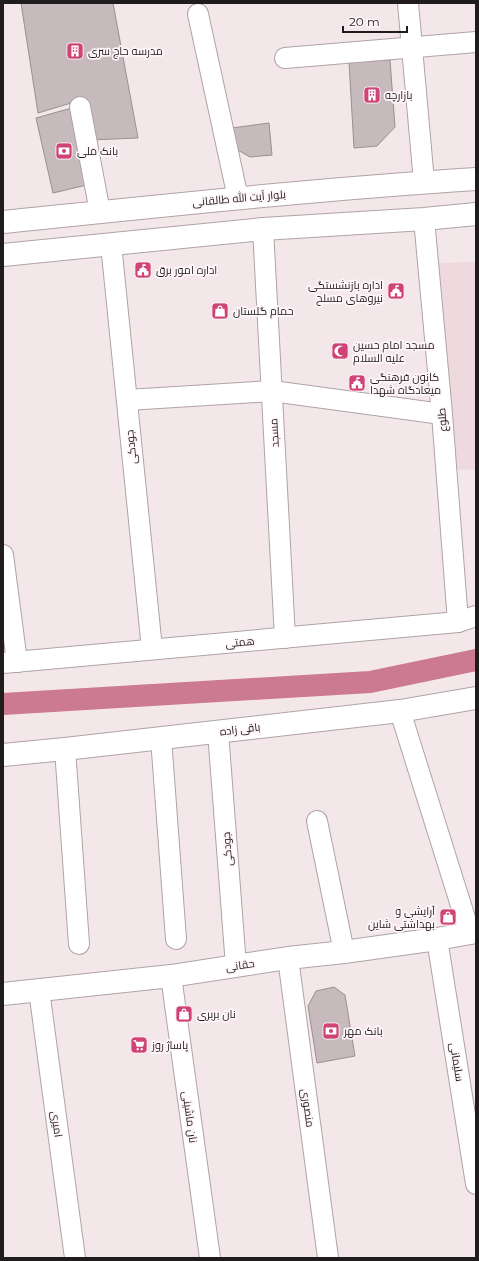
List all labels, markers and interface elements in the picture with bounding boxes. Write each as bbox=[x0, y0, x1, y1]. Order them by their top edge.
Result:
scale bar bbox=[343, 8, 407, 34]
text: 20 m bbox=[349, 14, 380, 29]
building icon: مدرسه حاج سری bbox=[65, 41, 85, 61]
place label: مدرسه حاج سری bbox=[88, 44, 163, 59]
building icon: بازارچه bbox=[362, 85, 382, 105]
place label: بازارچه bbox=[385, 88, 412, 102]
bank icon: بانک ملی bbox=[54, 141, 74, 161]
place label: بانک ملی bbox=[77, 144, 118, 158]
street label: بلوار آیت الله طالقانی bbox=[191, 186, 286, 209]
public building icon: اداره امور برق bbox=[133, 260, 153, 280]
place label: اداره امور برق bbox=[156, 263, 217, 277]
place label: اداره بازنشستگی نیروهای مسلح bbox=[308, 278, 383, 306]
public building icon: اداره بازنشستگی نیروهای مسلح bbox=[386, 281, 406, 301]
shop icon: حمام گلستان bbox=[210, 301, 230, 321]
place label: حمام گلستان bbox=[233, 304, 294, 319]
place label: مسجد امام حسین علیه السلام bbox=[353, 338, 434, 366]
mosque icon: مسجد امام حسین علیه السلام bbox=[330, 341, 350, 361]
place label: کانون فرهنگی میعادگاه شهدا bbox=[370, 370, 441, 397]
public building icon: کانون فرهنگی میعادگاه شهدا bbox=[347, 373, 367, 393]
street label: طلوع bbox=[434, 407, 451, 433]
street label: مسجد bbox=[266, 418, 282, 448]
street label: جودکی bbox=[122, 429, 140, 465]
street label: همتی bbox=[225, 634, 255, 650]
street label: باقی زاده bbox=[219, 720, 261, 738]
street label: جودکی bbox=[219, 831, 235, 867]
place label: آرایشی و بهداشتی شاین bbox=[368, 904, 435, 931]
shop icon: آرایشی و بهداشتی شاین bbox=[438, 907, 458, 927]
street label: حقانی bbox=[225, 956, 255, 974]
shop icon: نان بربری bbox=[174, 1004, 194, 1024]
place label: نان بربری bbox=[197, 1007, 236, 1021]
bank icon: بانک مهر bbox=[321, 1021, 341, 1041]
place label: بانک مهر bbox=[343, 1024, 383, 1038]
supermarket icon: پاساژ روز bbox=[129, 1035, 149, 1055]
place label: پاساژ روز bbox=[151, 1038, 188, 1052]
street label: سلیمانی bbox=[447, 1042, 467, 1082]
street label: منصوری bbox=[298, 1088, 318, 1128]
street label: نان ماشینی bbox=[179, 1090, 201, 1144]
street label: امیری bbox=[48, 1110, 66, 1138]

